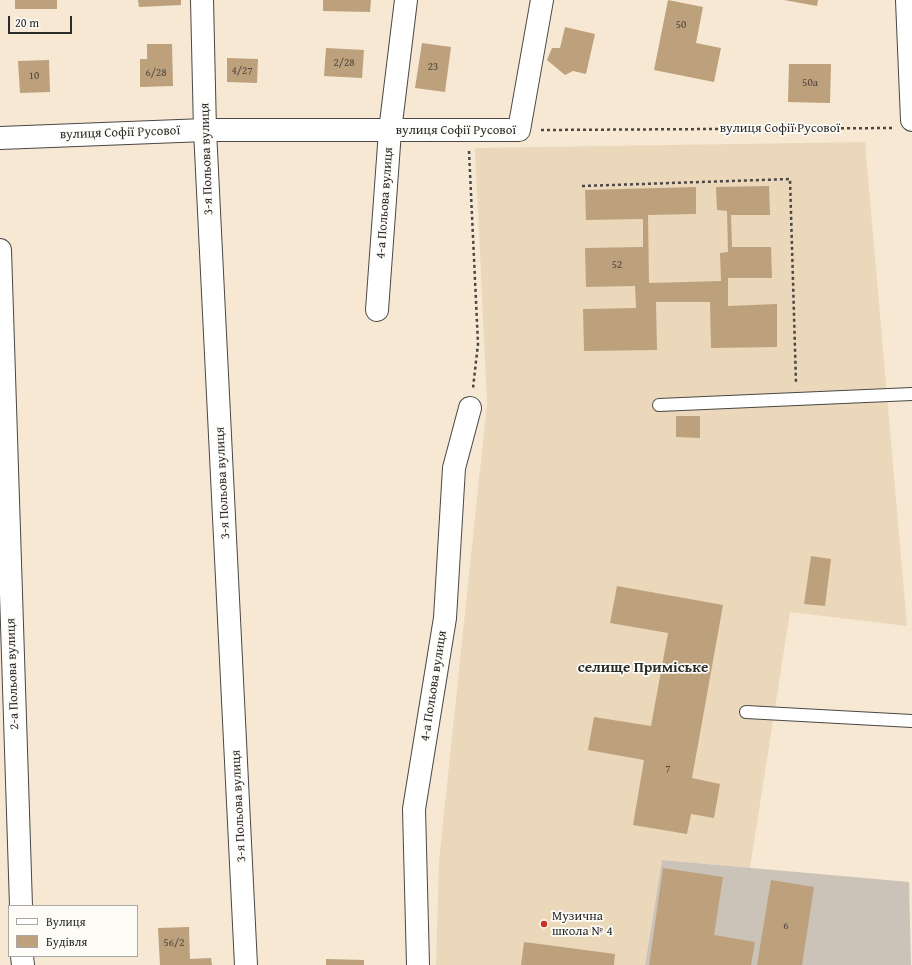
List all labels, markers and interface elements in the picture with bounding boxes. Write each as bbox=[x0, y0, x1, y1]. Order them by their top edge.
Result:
scale bar bbox=[10, 8, 74, 34]
text: 20 m bbox=[15, 14, 39, 31]
house number: 50 bbox=[676, 18, 686, 32]
house number: 2/28 bbox=[333, 56, 355, 70]
house number: 23 bbox=[428, 60, 438, 74]
house number: 4/27 bbox=[231, 64, 253, 78]
house number: 6/28 bbox=[145, 66, 167, 80]
house number: 10 bbox=[29, 69, 39, 83]
house number: 50а bbox=[802, 76, 818, 90]
street label: 3-я Польова вулиця bbox=[197, 103, 217, 215]
street label: вулиця Софії Русової bbox=[720, 121, 840, 137]
street label: вулиця Софії Русової bbox=[60, 123, 180, 143]
street label: вулиця Софії Русової bbox=[396, 123, 516, 139]
street label: 4-а Польова вулиця bbox=[373, 147, 397, 259]
house number: 52 bbox=[612, 258, 622, 272]
street label: 3-я Польова вулиця bbox=[212, 427, 234, 539]
street label: 2-а Польова вулиця bbox=[3, 618, 23, 730]
street label: 4-а Польова вулиця bbox=[418, 630, 450, 742]
district label: селище Приміське bbox=[578, 659, 708, 677]
street label: 3-я Польова вулиця bbox=[228, 750, 250, 862]
house number: 7 bbox=[665, 762, 671, 776]
legend bbox=[8, 905, 138, 957]
place label: Музична школа № 4 bbox=[552, 909, 613, 940]
text: Вулиця bbox=[46, 913, 86, 930]
marker: Музична школа № 4 bbox=[539, 919, 549, 929]
house number: 6 bbox=[783, 919, 789, 933]
text: Будівля bbox=[46, 933, 87, 950]
house number: 56/2 bbox=[163, 936, 185, 950]

